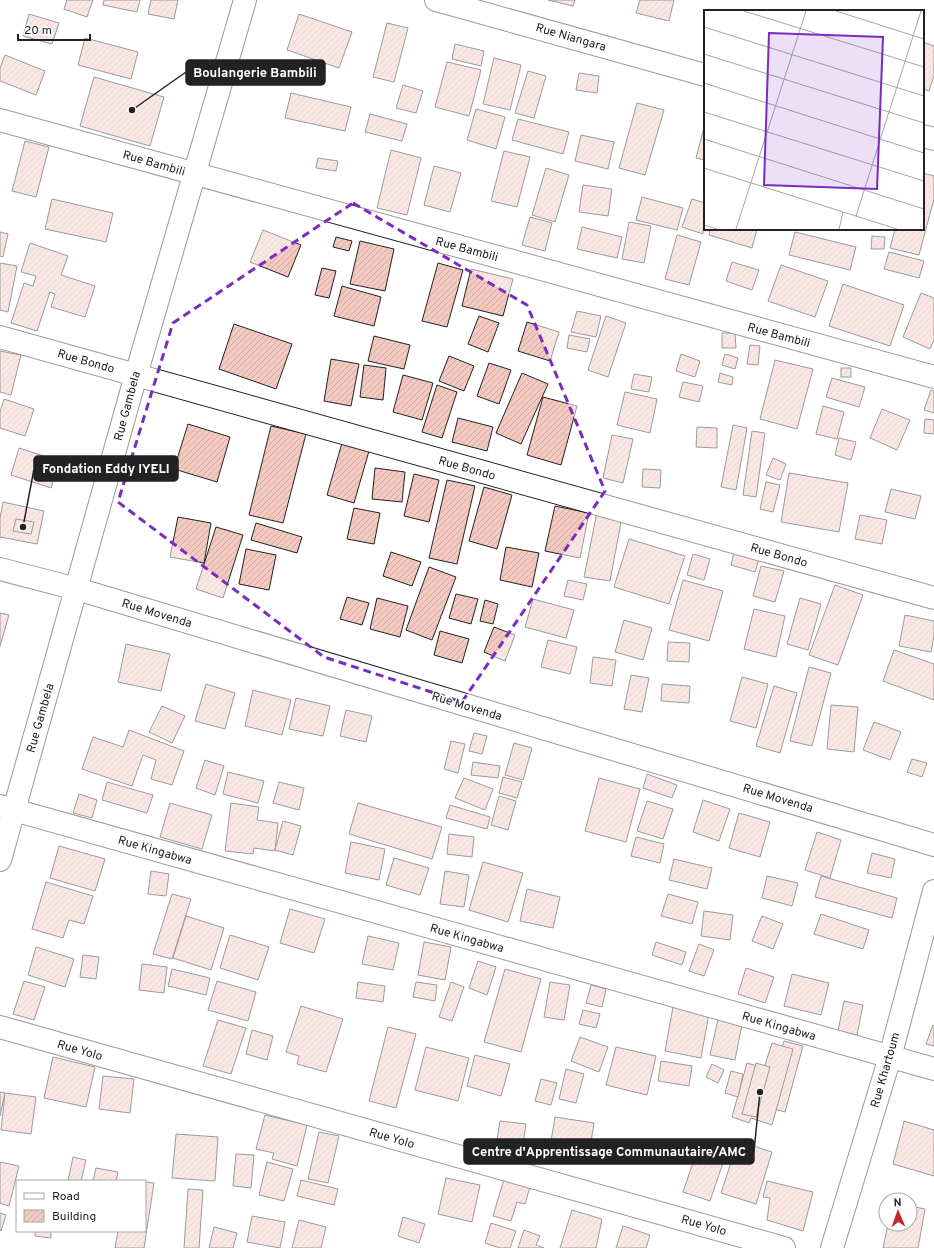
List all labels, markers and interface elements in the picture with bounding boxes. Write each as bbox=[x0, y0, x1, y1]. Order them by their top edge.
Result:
inset map bbox=[704, 10, 924, 230]
scale bar bbox=[18, 16, 90, 42]
street label: Rue Niangara bbox=[534, 20, 608, 56]
text: 20 m bbox=[24, 23, 52, 39]
callout: Boulangerie Bambili bbox=[186, 60, 325, 85]
text: Boulangerie Bambili bbox=[193, 66, 317, 82]
street label: Rue Bambili bbox=[121, 147, 187, 181]
street label: Rue Bambili bbox=[434, 234, 500, 266]
street label: Rue Bambili bbox=[746, 320, 812, 352]
street label: Rue Bondo bbox=[55, 346, 116, 378]
street label: Rue Gambela bbox=[111, 370, 145, 443]
street label: Rue Bondo bbox=[436, 453, 497, 485]
callout: Fondation Eddy IYELI bbox=[34, 456, 178, 481]
text: Fondation Eddy IYELI bbox=[42, 462, 170, 478]
street label: Rue Bondo bbox=[748, 540, 809, 572]
street label: Rue Movenda bbox=[120, 596, 194, 632]
street label: Rue Gambela bbox=[23, 682, 59, 755]
street label: Rue Movenda bbox=[430, 689, 504, 725]
street label: Rue Movenda bbox=[741, 781, 815, 817]
street label: Rue Kingabwa bbox=[116, 833, 194, 869]
street label: Rue Kingabwa bbox=[428, 921, 506, 957]
street label: Rue Kingabwa bbox=[740, 1009, 818, 1045]
street label: Rue Khartoum bbox=[868, 1031, 904, 1110]
street label: Rue Yolo bbox=[55, 1037, 105, 1065]
street label: Rue Yolo bbox=[367, 1125, 417, 1153]
callout: Centre d'Apprentissage Communautaire/AMC bbox=[464, 1139, 754, 1164]
text: Centre d'Apprentissage Communautaire/AMC bbox=[472, 1145, 746, 1161]
legend bbox=[16, 1180, 146, 1232]
text: Road bbox=[52, 1189, 80, 1205]
north arrow bbox=[878, 1192, 918, 1232]
text: N bbox=[893, 1196, 902, 1210]
text: Building bbox=[52, 1209, 96, 1225]
street label: Rue Yolo bbox=[679, 1212, 729, 1240]

